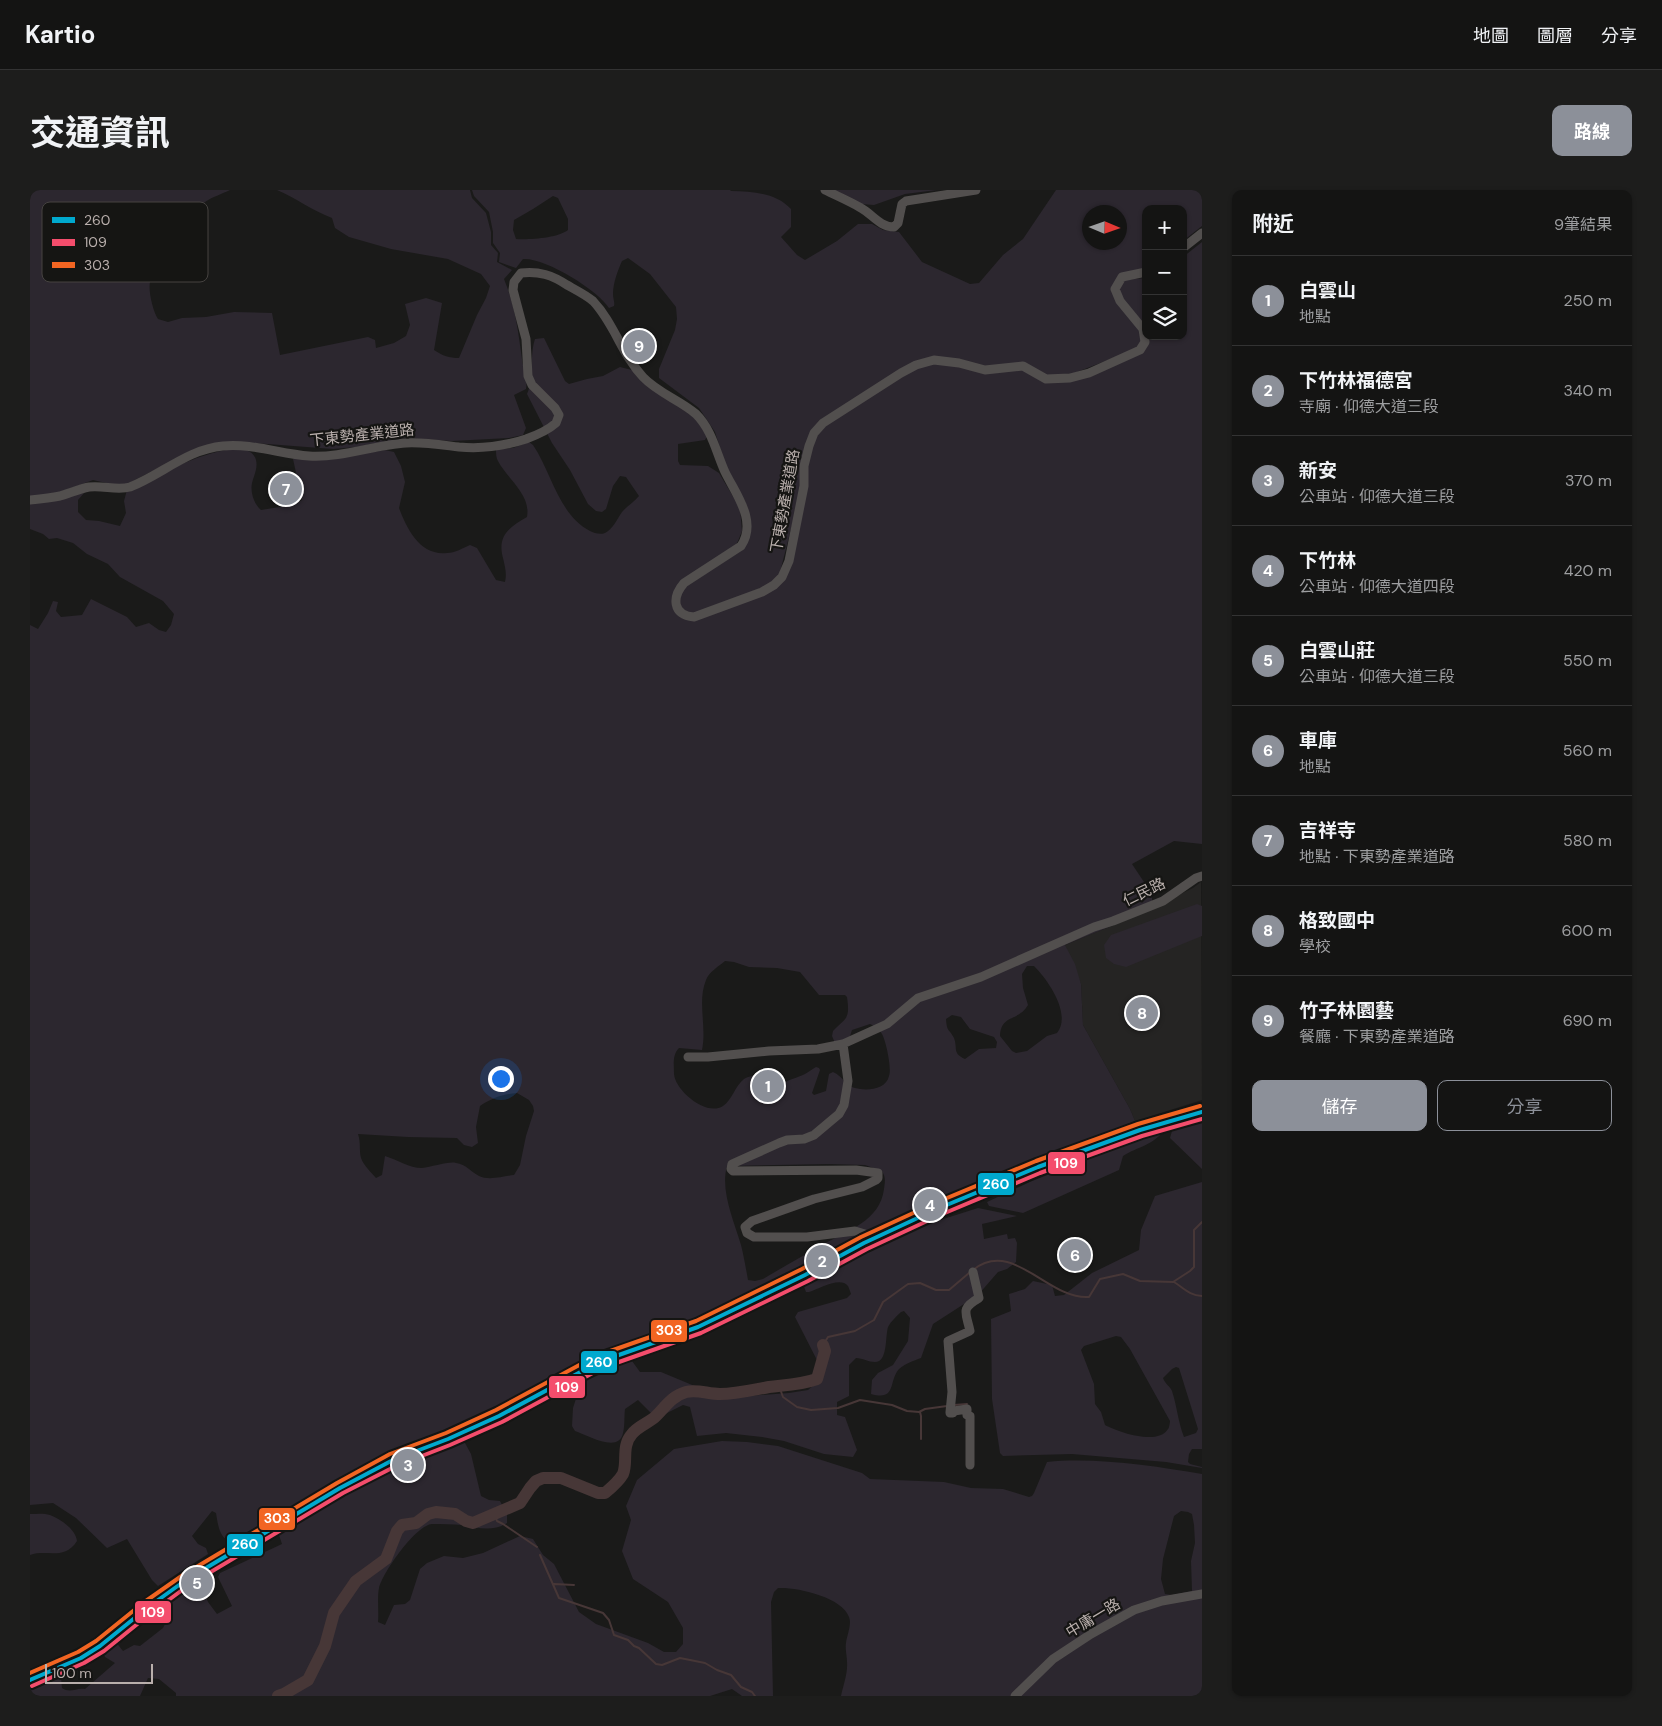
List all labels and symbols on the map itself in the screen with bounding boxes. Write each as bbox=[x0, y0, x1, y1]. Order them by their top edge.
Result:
legend bbox=[42, 202, 208, 282]
north arrow bbox=[1082, 205, 1127, 250]
text: 260 bbox=[84, 211, 110, 229]
text: 109 bbox=[84, 233, 107, 251]
text: 303 bbox=[84, 256, 110, 274]
pin: 9 bbox=[623, 327, 655, 365]
street label: 下東勢產業道路 bbox=[309, 420, 415, 450]
street label: 下東勢產業道路 bbox=[766, 448, 804, 554]
pin: 7 bbox=[270, 470, 302, 508]
street label: 仁民路 bbox=[1119, 873, 1169, 911]
pin: 8 bbox=[1126, 994, 1158, 1032]
your location bbox=[488, 1066, 514, 1092]
pin: 1 bbox=[752, 1067, 784, 1105]
line badge: 109 bbox=[1047, 1151, 1086, 1175]
text: 109 bbox=[1054, 1154, 1078, 1172]
line badge: 260 bbox=[977, 1172, 1015, 1196]
text: 260 bbox=[983, 1175, 1010, 1193]
pin: 4 bbox=[914, 1186, 946, 1224]
pin: 6 bbox=[1059, 1236, 1091, 1274]
pin: 2 bbox=[806, 1242, 838, 1280]
line badge: 303 bbox=[650, 1319, 688, 1343]
text: 303 bbox=[656, 1321, 682, 1339]
line badge: 260 bbox=[580, 1350, 618, 1374]
text: 260 bbox=[586, 1353, 613, 1371]
line badge: 109 bbox=[548, 1375, 586, 1399]
text: 109 bbox=[555, 1378, 579, 1396]
pin: 3 bbox=[392, 1446, 424, 1484]
line badge: 303 bbox=[258, 1507, 296, 1531]
text: 303 bbox=[264, 1509, 290, 1527]
line badge: 260 bbox=[226, 1533, 264, 1557]
text: 260 bbox=[232, 1535, 259, 1553]
pin: 5 bbox=[181, 1564, 213, 1602]
street label: 中庸一路 bbox=[1062, 1594, 1124, 1642]
line badge: 109 bbox=[134, 1600, 172, 1624]
text: 109 bbox=[141, 1603, 165, 1621]
scale bar bbox=[45, 1661, 152, 1684]

